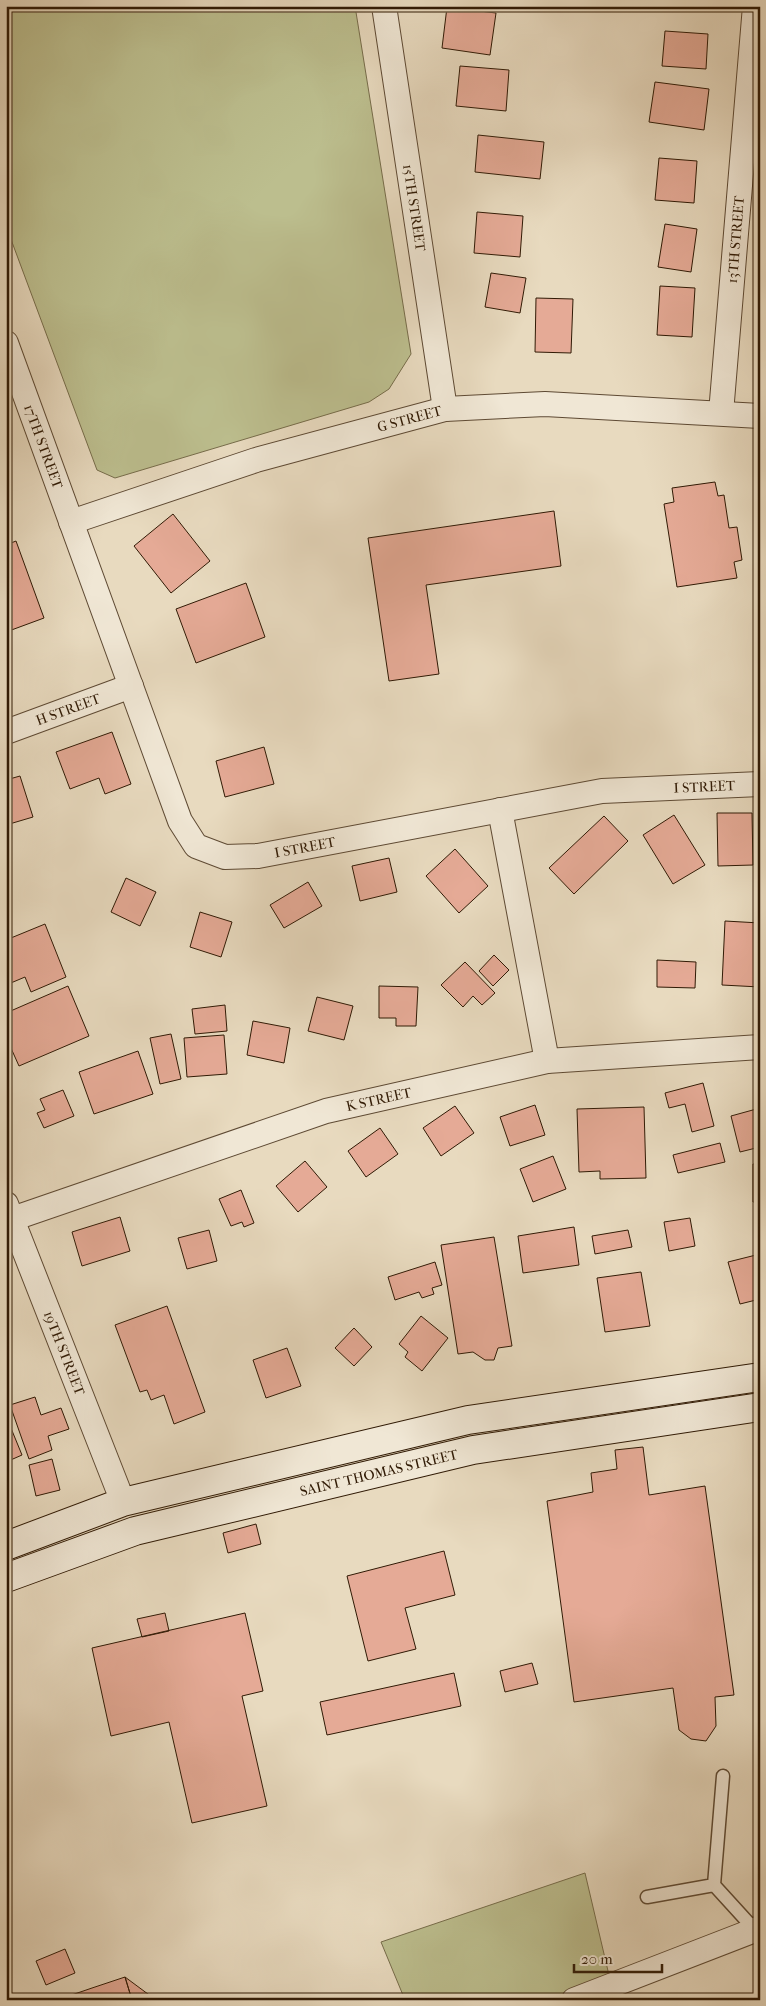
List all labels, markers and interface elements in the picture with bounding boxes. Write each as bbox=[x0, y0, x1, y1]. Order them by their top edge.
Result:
street label: 15TH STREET bbox=[399, 163, 429, 253]
street label: 13TH STREET bbox=[724, 195, 748, 284]
street label: 17TH STREET bbox=[20, 402, 67, 492]
street label: G STREET bbox=[375, 402, 444, 436]
street label: H STREET bbox=[34, 690, 103, 729]
street label: I STREET bbox=[673, 777, 736, 797]
street label: I STREET bbox=[273, 833, 337, 862]
street label: K STREET bbox=[344, 1084, 414, 1115]
street label: 19TH STREET bbox=[40, 1308, 88, 1398]
street label: SAINT THOMAS STREET bbox=[298, 1446, 460, 1500]
scale bar bbox=[574, 1941, 661, 1973]
text: 20 m bbox=[581, 1950, 613, 1968]

